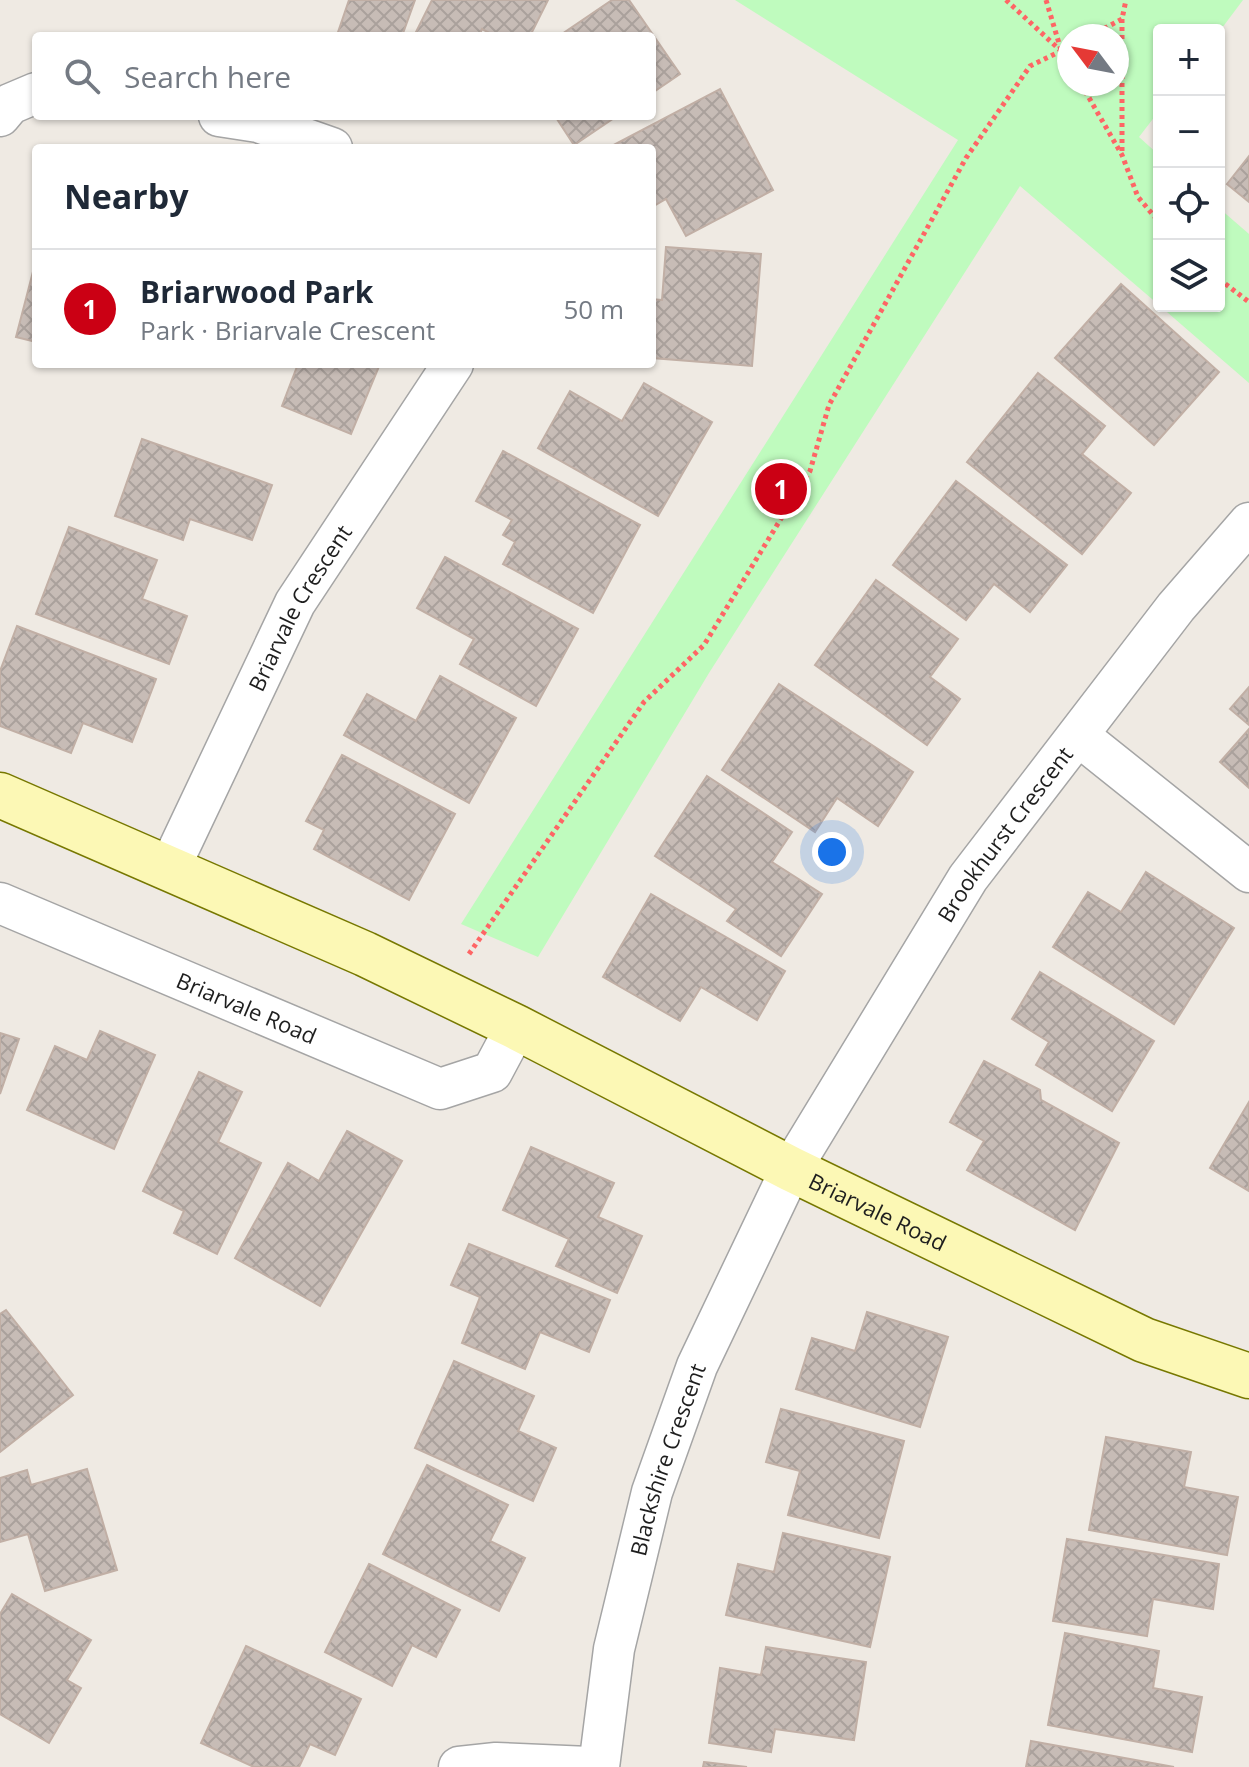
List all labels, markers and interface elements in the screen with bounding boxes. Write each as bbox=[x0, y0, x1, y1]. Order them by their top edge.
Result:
north arrow bbox=[1057, 24, 1129, 96]
map controls bbox=[1153, 24, 1225, 312]
button: + bbox=[1153, 24, 1225, 96]
search box bbox=[32, 32, 656, 120]
icon: search bbox=[60, 54, 104, 98]
text: Search here bbox=[124, 56, 291, 97]
button: − bbox=[1153, 96, 1225, 168]
button: locate bbox=[1153, 168, 1225, 240]
text: Nearby bbox=[64, 173, 189, 219]
button: layers bbox=[1153, 240, 1225, 312]
text: Briarwood Park bbox=[140, 271, 373, 312]
text: 1 bbox=[83, 291, 97, 327]
text: 50 m bbox=[563, 291, 624, 327]
text: Park · Briarvale Crescent bbox=[140, 312, 435, 348]
pin: 1 bbox=[755, 459, 807, 519]
street label: Briarvale Crescent bbox=[241, 518, 358, 696]
street label: Brookhurst Crescent bbox=[930, 740, 1079, 927]
your location bbox=[812, 832, 852, 872]
street label: Briarvale Road bbox=[172, 964, 321, 1050]
street label: Briarvale Road bbox=[804, 1165, 952, 1257]
street label: Blackshire Crescent bbox=[622, 1359, 712, 1559]

